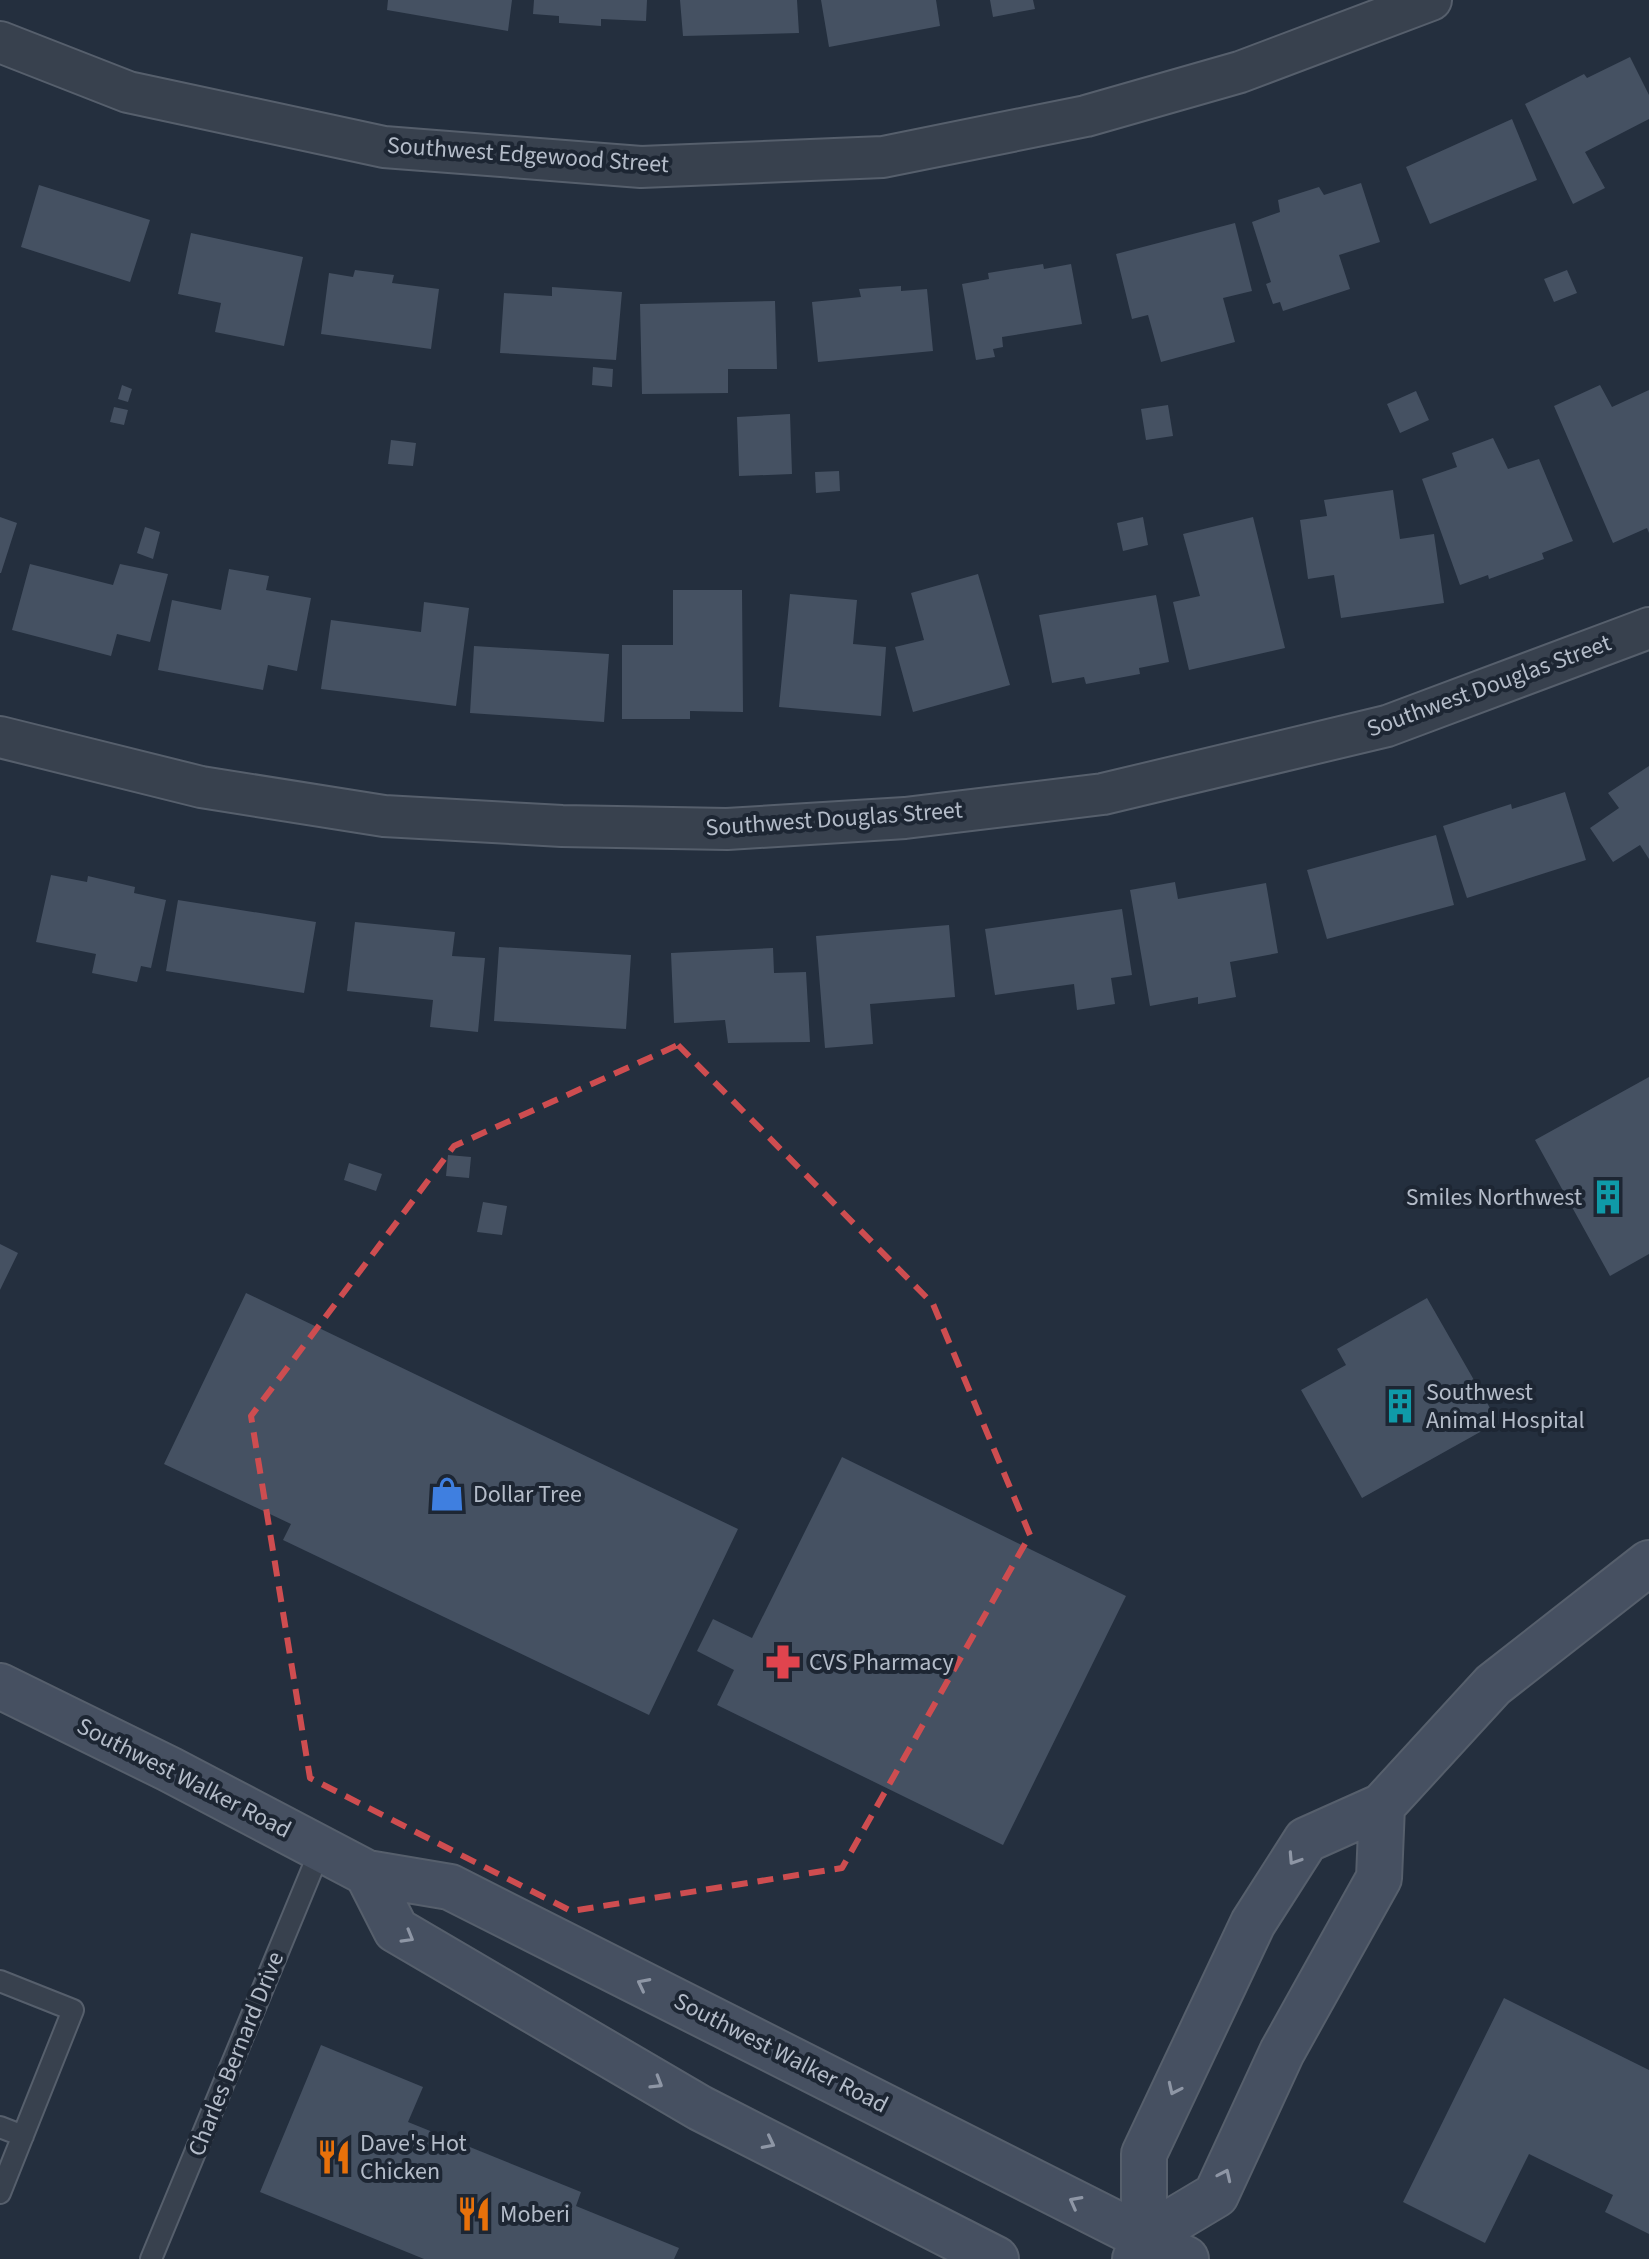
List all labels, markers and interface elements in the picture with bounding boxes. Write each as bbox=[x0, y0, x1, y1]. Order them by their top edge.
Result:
street label: Southwest Edgewood Street bbox=[386, 128, 670, 182]
street label: Southwest Douglas Street bbox=[1362, 625, 1616, 747]
street label: Southwest Douglas Street bbox=[704, 793, 964, 845]
building icon: Smiles Northwest bbox=[1589, 1178, 1627, 1216]
place label: Smiles Northwest bbox=[1406, 1180, 1582, 1215]
place label: Southwest Animal Hospital bbox=[1426, 1375, 1585, 1438]
building icon: Southwest Animal Hospital bbox=[1381, 1387, 1419, 1425]
shop icon: Dollar Tree bbox=[428, 1475, 466, 1513]
place label: Dollar Tree bbox=[473, 1477, 582, 1512]
pharmacy icon: CVS Pharmacy bbox=[764, 1643, 802, 1681]
place label: CVS Pharmacy bbox=[809, 1645, 954, 1680]
street label: Southwest Walker Road bbox=[71, 1709, 297, 1847]
one-way arrow bbox=[1288, 1850, 1303, 1865]
one-way arrow bbox=[399, 1927, 414, 1943]
street label: Charles Bernard Drive bbox=[179, 1946, 293, 2162]
one-way arrow bbox=[637, 1978, 652, 1993]
street label: Southwest Walker Road bbox=[668, 1984, 894, 2122]
one-way arrow bbox=[648, 2073, 662, 2088]
one-way arrow bbox=[1167, 2081, 1183, 2095]
place label: Dave's Hot Chicken bbox=[360, 2126, 467, 2189]
one-way arrow bbox=[761, 2134, 776, 2149]
restaurant icon: Dave's Hot Chicken bbox=[315, 2138, 353, 2176]
one-way arrow bbox=[1215, 2168, 1231, 2183]
restaurant icon: Moberi bbox=[455, 2195, 493, 2233]
place label: Moberi bbox=[500, 2197, 570, 2232]
one-way arrow bbox=[1069, 2197, 1083, 2212]

